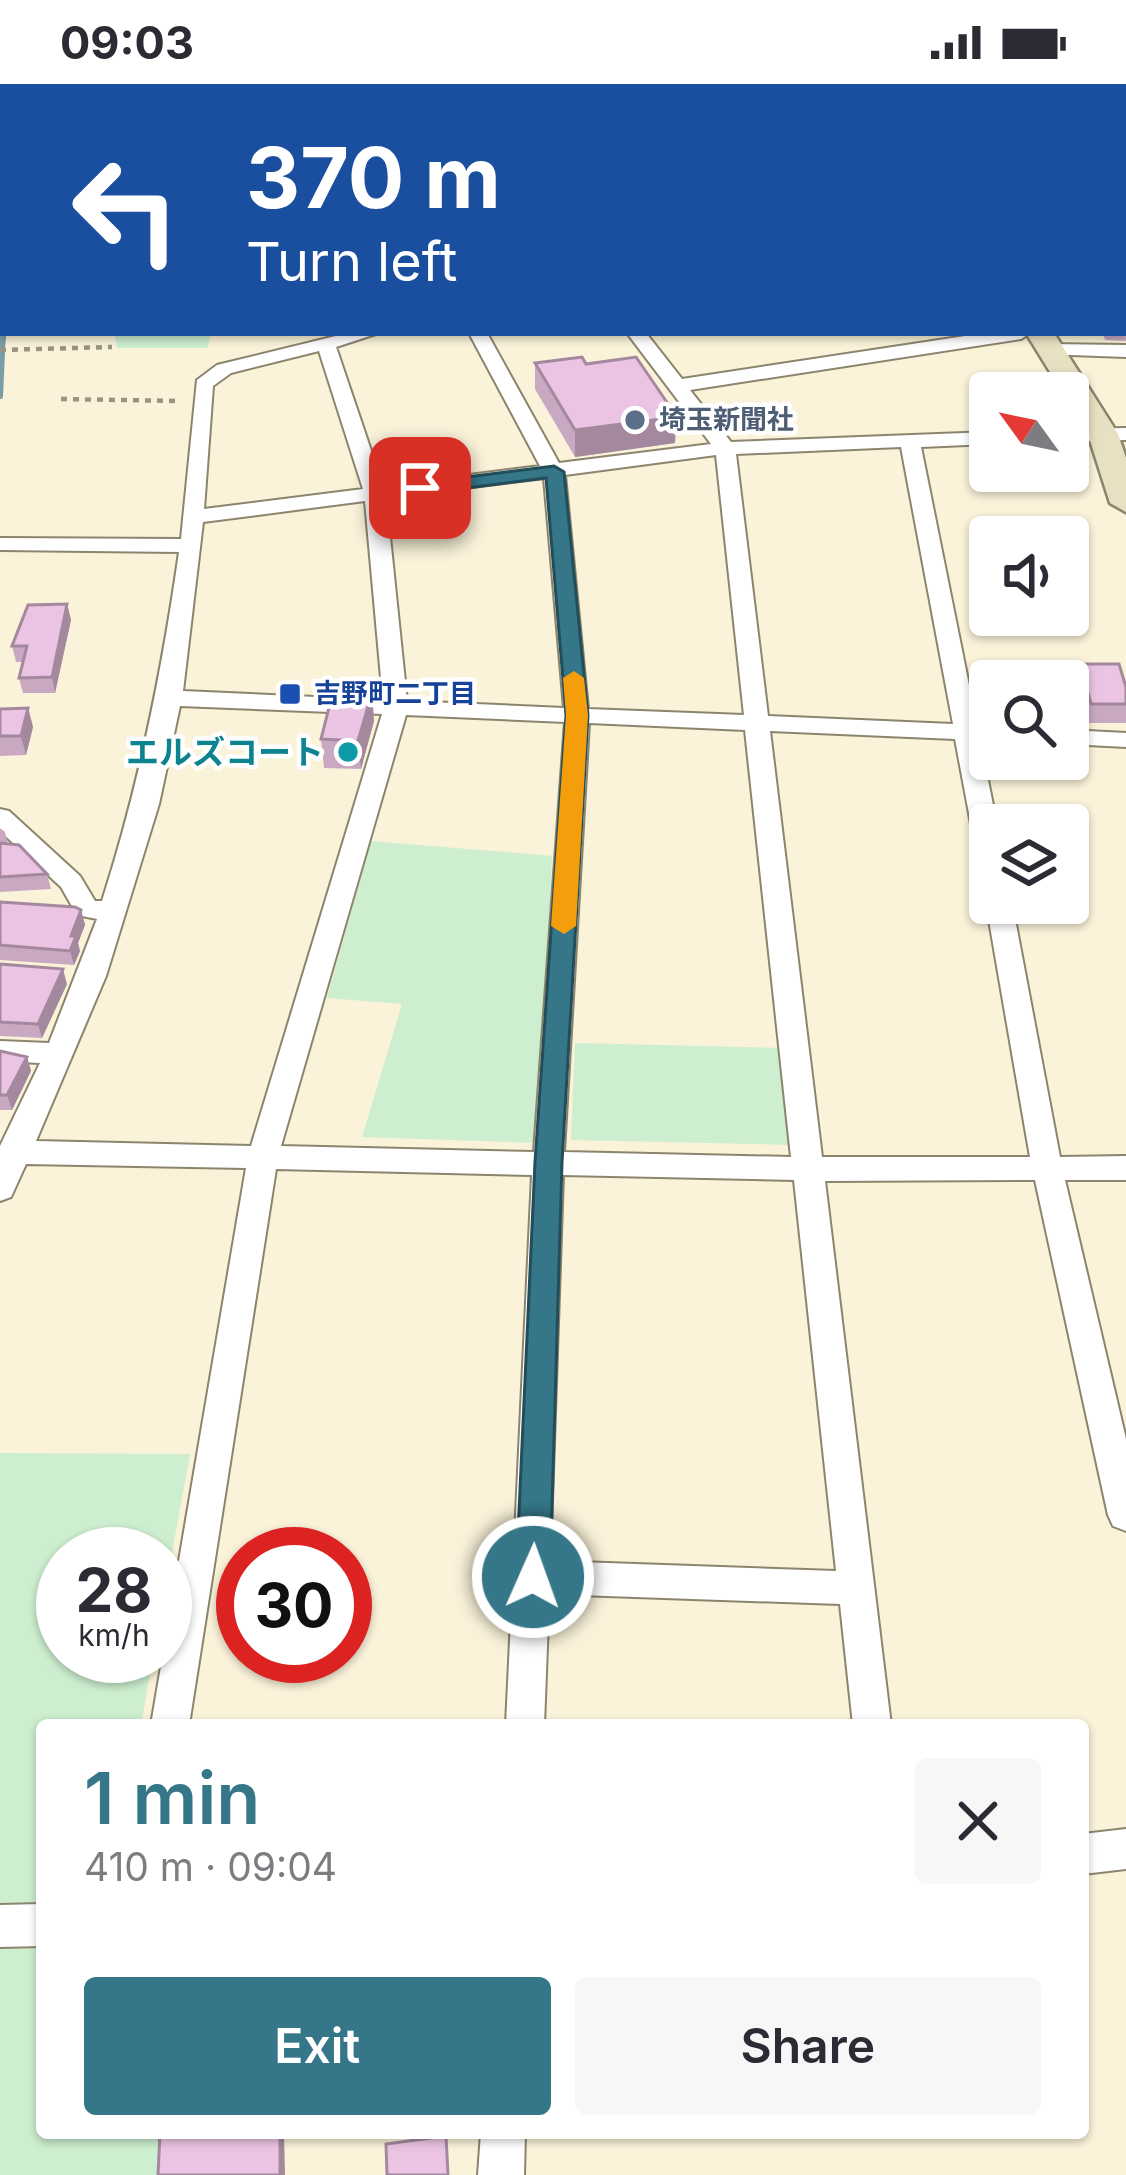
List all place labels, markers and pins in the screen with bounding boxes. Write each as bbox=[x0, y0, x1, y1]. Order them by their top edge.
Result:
place label: 埼玉新聞社 bbox=[659, 403, 794, 436]
marker: 埼玉新聞社 bbox=[622, 407, 648, 433]
pin bbox=[369, 437, 471, 539]
place label: 吉野町二丁目 bbox=[314, 677, 476, 710]
marker: 吉野町二丁目 bbox=[277, 681, 303, 707]
place label: エルズコート bbox=[126, 732, 324, 772]
marker: エルズコート bbox=[335, 739, 361, 765]

